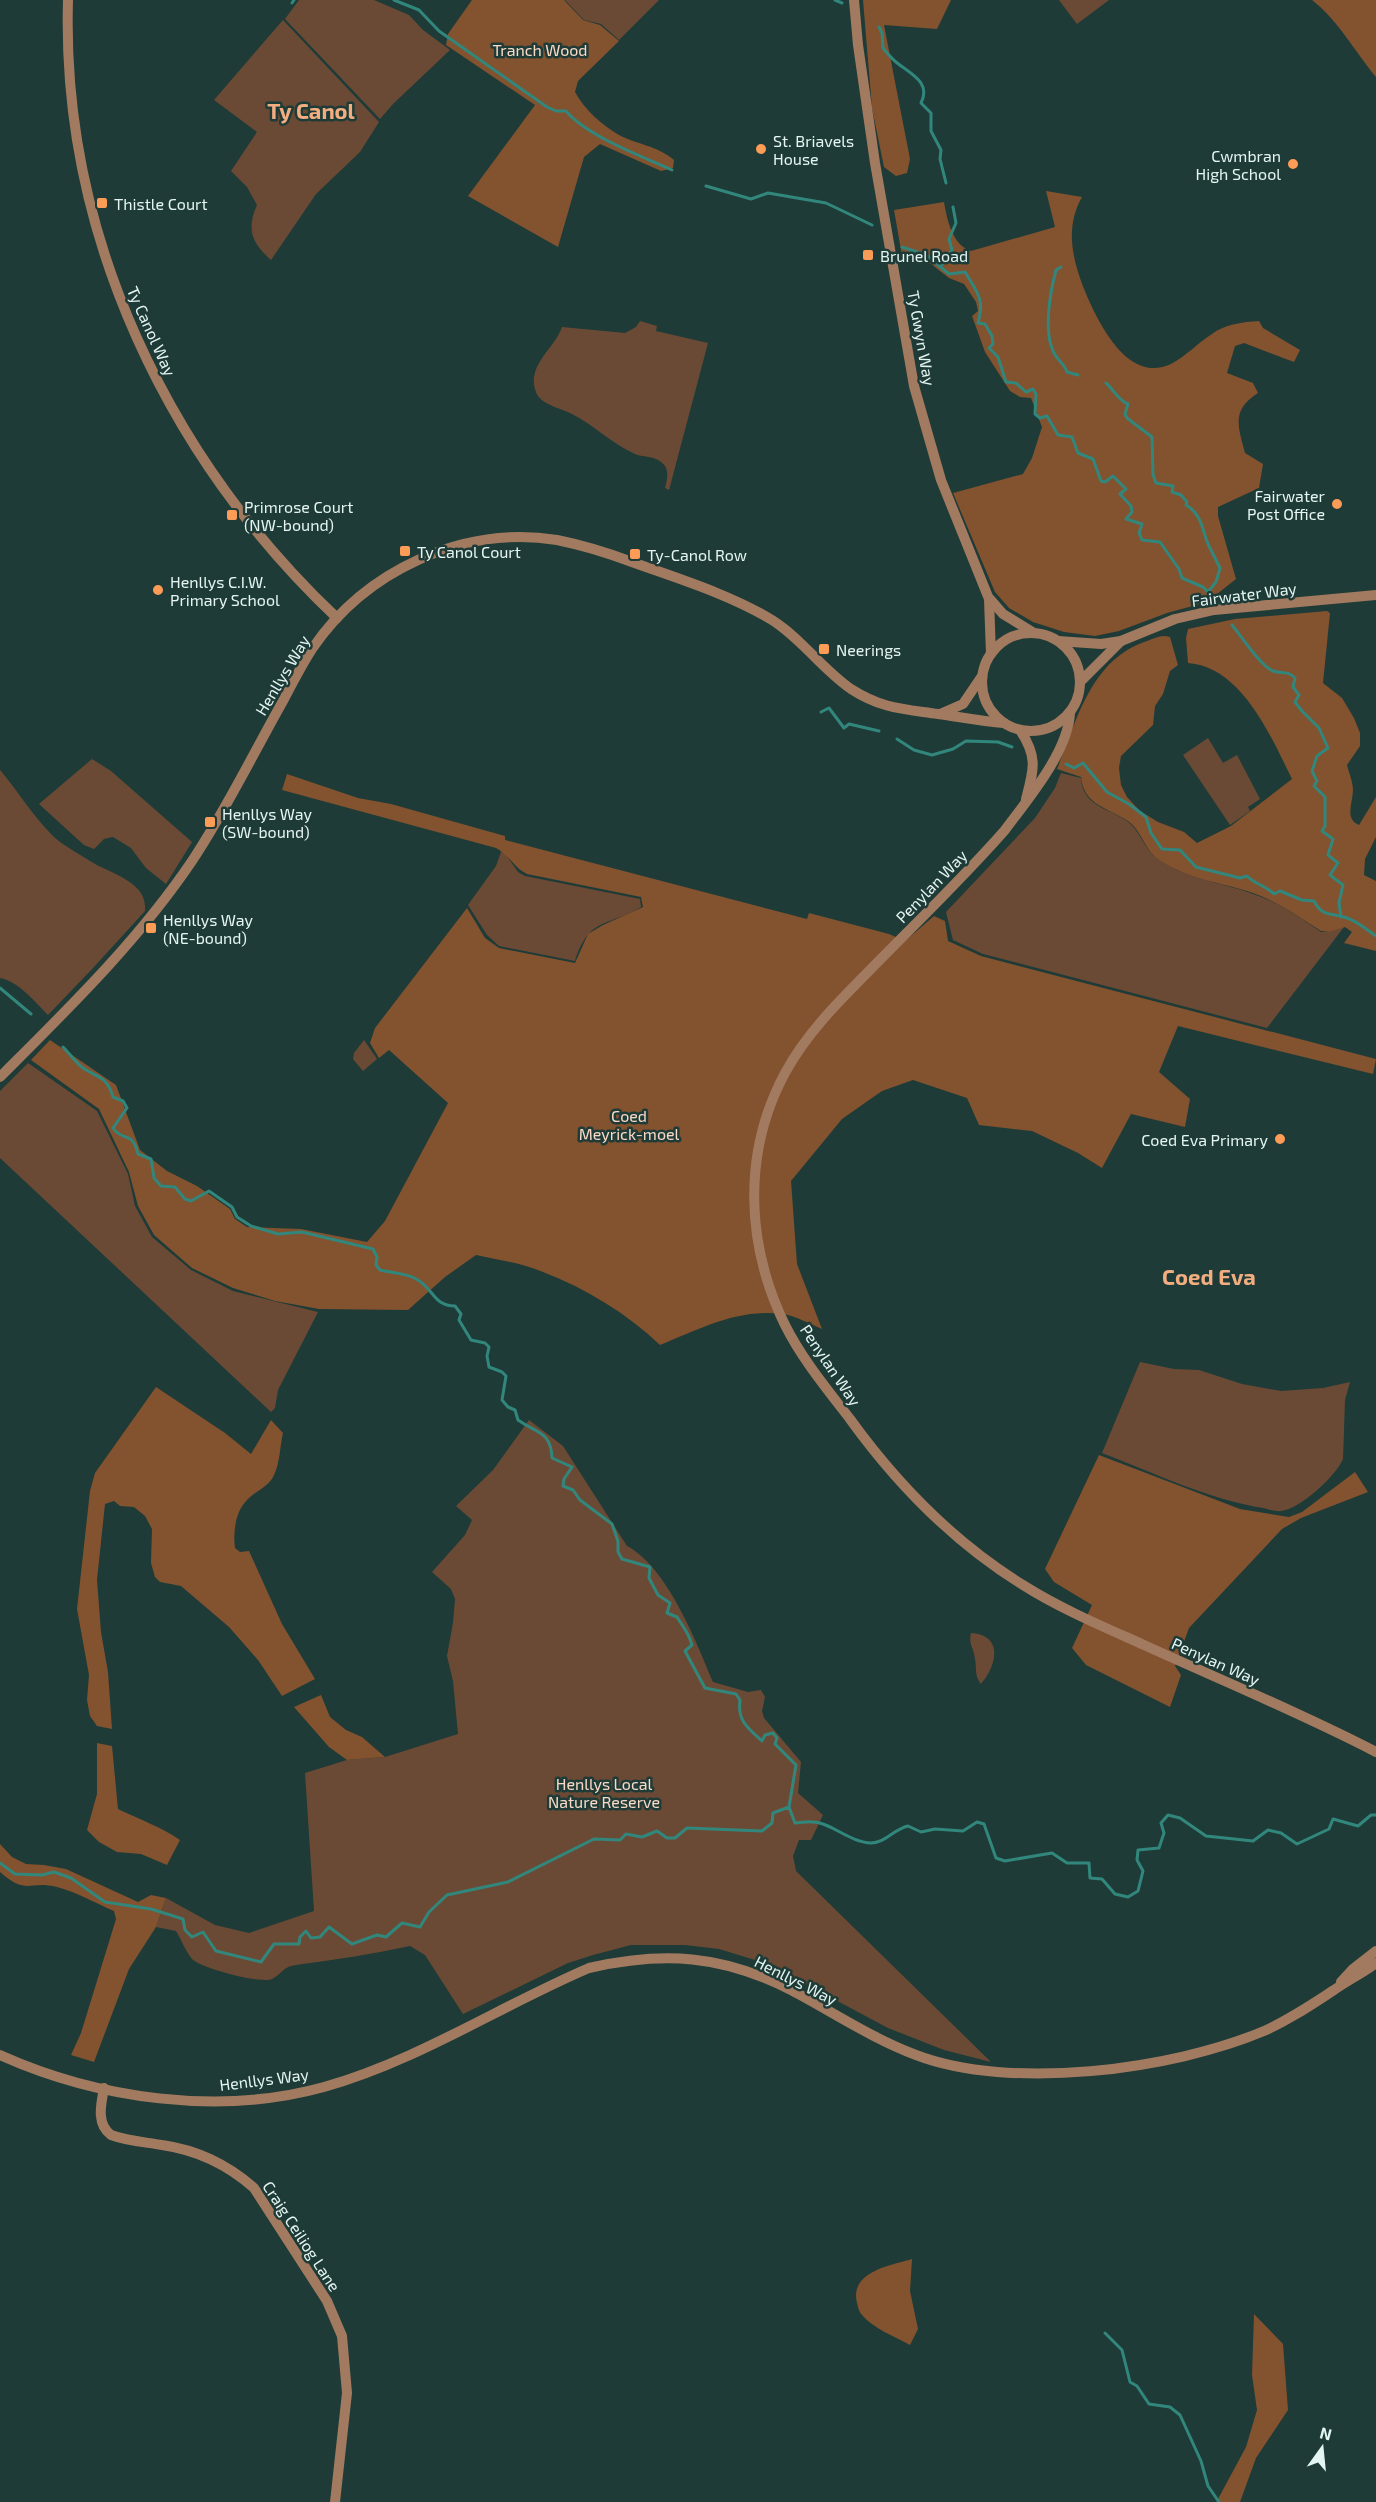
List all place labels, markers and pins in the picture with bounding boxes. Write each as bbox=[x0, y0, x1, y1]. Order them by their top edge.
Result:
place label: St. Briavels House bbox=[773, 131, 854, 168]
marker: St. Briavels House bbox=[754, 142, 768, 156]
place label: Cwmbran High School bbox=[1196, 146, 1281, 183]
marker: Cwmbran High School bbox=[1286, 157, 1300, 171]
place label: Thistle Court bbox=[114, 194, 208, 213]
marker: Thistle Court bbox=[95, 196, 109, 210]
place label: Brunel Road bbox=[880, 246, 968, 265]
marker: Brunel Road bbox=[861, 248, 875, 262]
place label: Fairwater Post Office bbox=[1247, 486, 1326, 523]
place label: Primrose Court (NW-bound) bbox=[244, 497, 353, 534]
marker: Fairwater Post Office bbox=[1330, 497, 1344, 511]
marker: Primrose Court (NW-bound) bbox=[225, 508, 239, 522]
place label: Ty Canol Court bbox=[417, 542, 521, 561]
marker: Ty Canol Court bbox=[398, 544, 412, 558]
place label: Ty-Canol Row bbox=[647, 545, 747, 564]
marker: Ty-Canol Row bbox=[628, 547, 642, 561]
place label: Henllys C.I.W. Primary School bbox=[170, 572, 280, 609]
marker: Henllys C.I.W. Primary School bbox=[151, 583, 165, 597]
place label: Neerings bbox=[836, 640, 901, 659]
marker: Neerings bbox=[817, 642, 831, 656]
place label: Henllys Way (SW-bound) bbox=[222, 804, 312, 841]
marker: Henllys Way (SW-bound) bbox=[203, 815, 217, 829]
place label: Henllys Way (NE-bound) bbox=[163, 910, 253, 947]
marker: Henllys Way (NE-bound) bbox=[144, 921, 158, 935]
place label: Coed Eva Primary bbox=[1141, 1130, 1269, 1149]
marker: Coed Eva Primary bbox=[1273, 1132, 1287, 1146]

